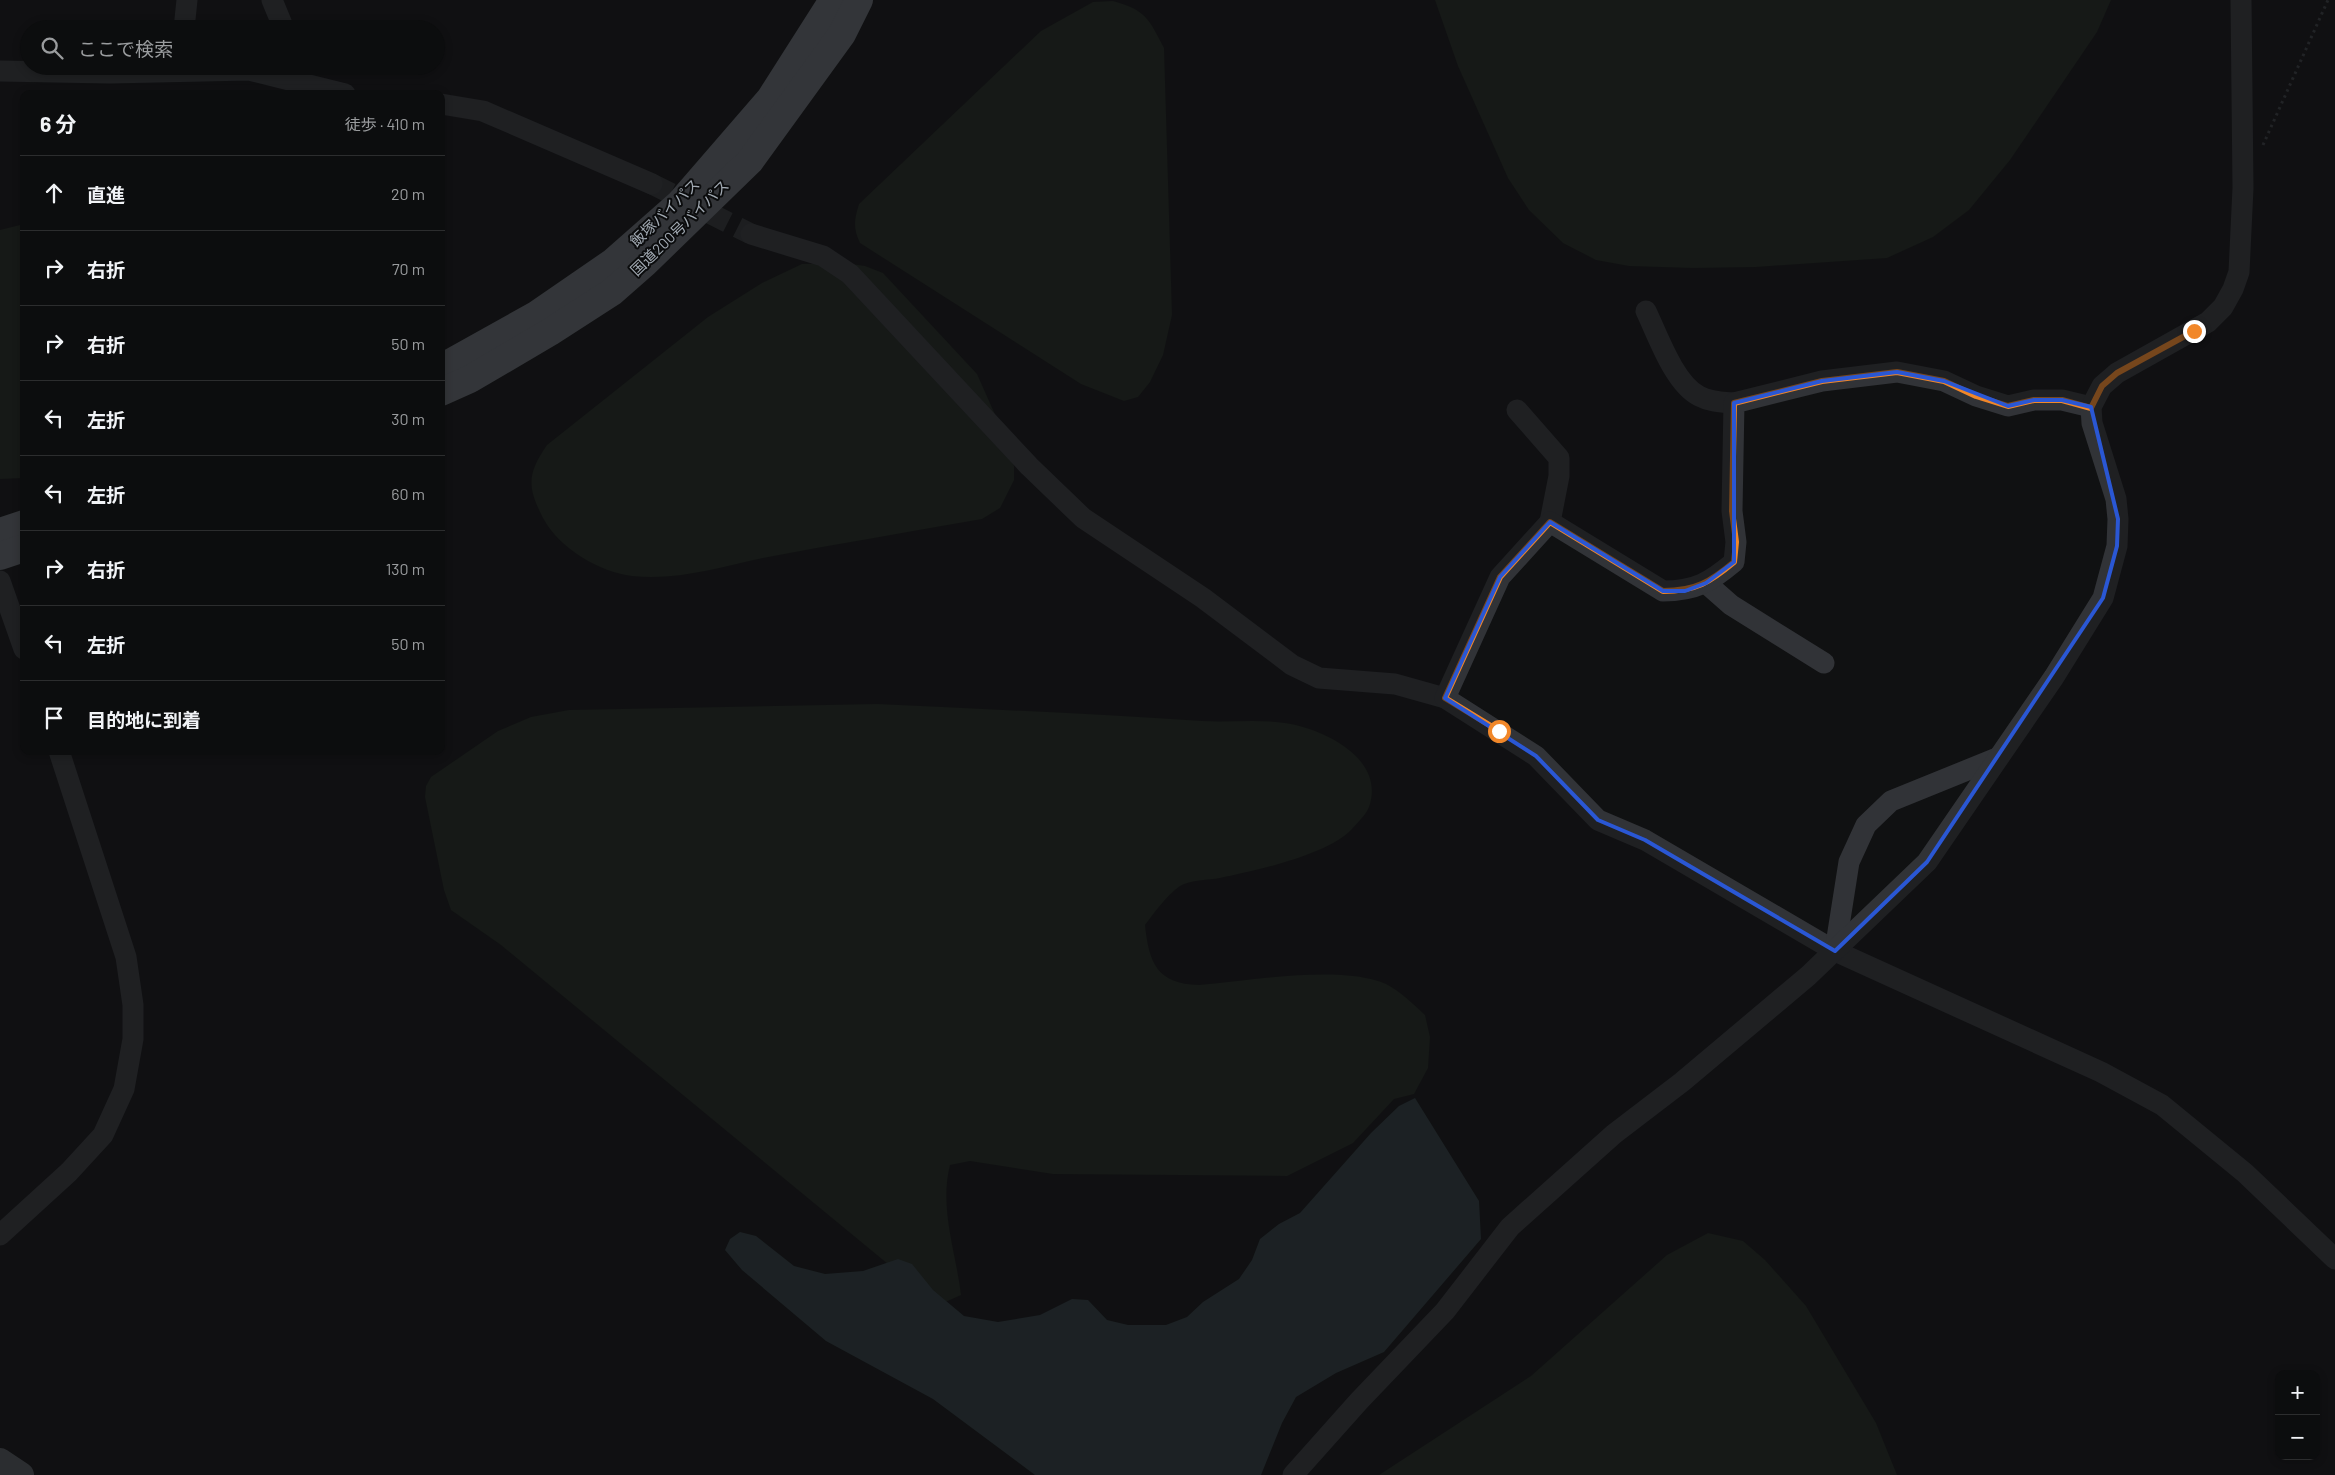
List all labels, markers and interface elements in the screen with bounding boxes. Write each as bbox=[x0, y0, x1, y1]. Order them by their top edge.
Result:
search box bbox=[20, 20, 445, 75]
icon: search bbox=[38, 34, 66, 62]
text: ここで検索 bbox=[78, 37, 173, 60]
text: 6 分 bbox=[40, 111, 76, 136]
text: 徒歩 · 410 m bbox=[345, 114, 425, 133]
street label: 飯塚バイパス bbox=[626, 175, 703, 250]
street label: 国道200号バイパス bbox=[626, 176, 732, 279]
icon: ahead bbox=[40, 179, 68, 207]
text: 直進 bbox=[87, 183, 125, 206]
text: 20 m bbox=[391, 184, 425, 203]
icon: right bbox=[40, 254, 68, 282]
text: 右折 bbox=[87, 258, 125, 281]
text: 70 m bbox=[392, 259, 425, 278]
route end bbox=[2183, 320, 2206, 343]
icon: right bbox=[40, 329, 68, 357]
text: 右折 bbox=[87, 333, 125, 356]
text: 50 m bbox=[391, 334, 425, 353]
icon: left bbox=[40, 404, 68, 432]
text: 左折 bbox=[87, 408, 125, 431]
text: 30 m bbox=[391, 409, 425, 428]
icon: left bbox=[40, 479, 68, 507]
text: 左折 bbox=[87, 483, 125, 506]
text: 60 m bbox=[391, 484, 425, 503]
icon: right bbox=[40, 554, 68, 582]
text: 右折 bbox=[87, 558, 125, 581]
text: 130 m bbox=[386, 559, 425, 578]
icon: left bbox=[40, 629, 68, 657]
text: 左折 bbox=[87, 633, 125, 656]
text: 50 m bbox=[391, 634, 425, 653]
icon: arrive bbox=[40, 704, 68, 732]
text: 目的地に到着 bbox=[87, 708, 201, 731]
route start bbox=[1488, 720, 1511, 743]
map controls bbox=[2275, 1370, 2320, 1460]
button: + bbox=[2275, 1370, 2320, 1415]
button: − bbox=[2275, 1415, 2320, 1460]

